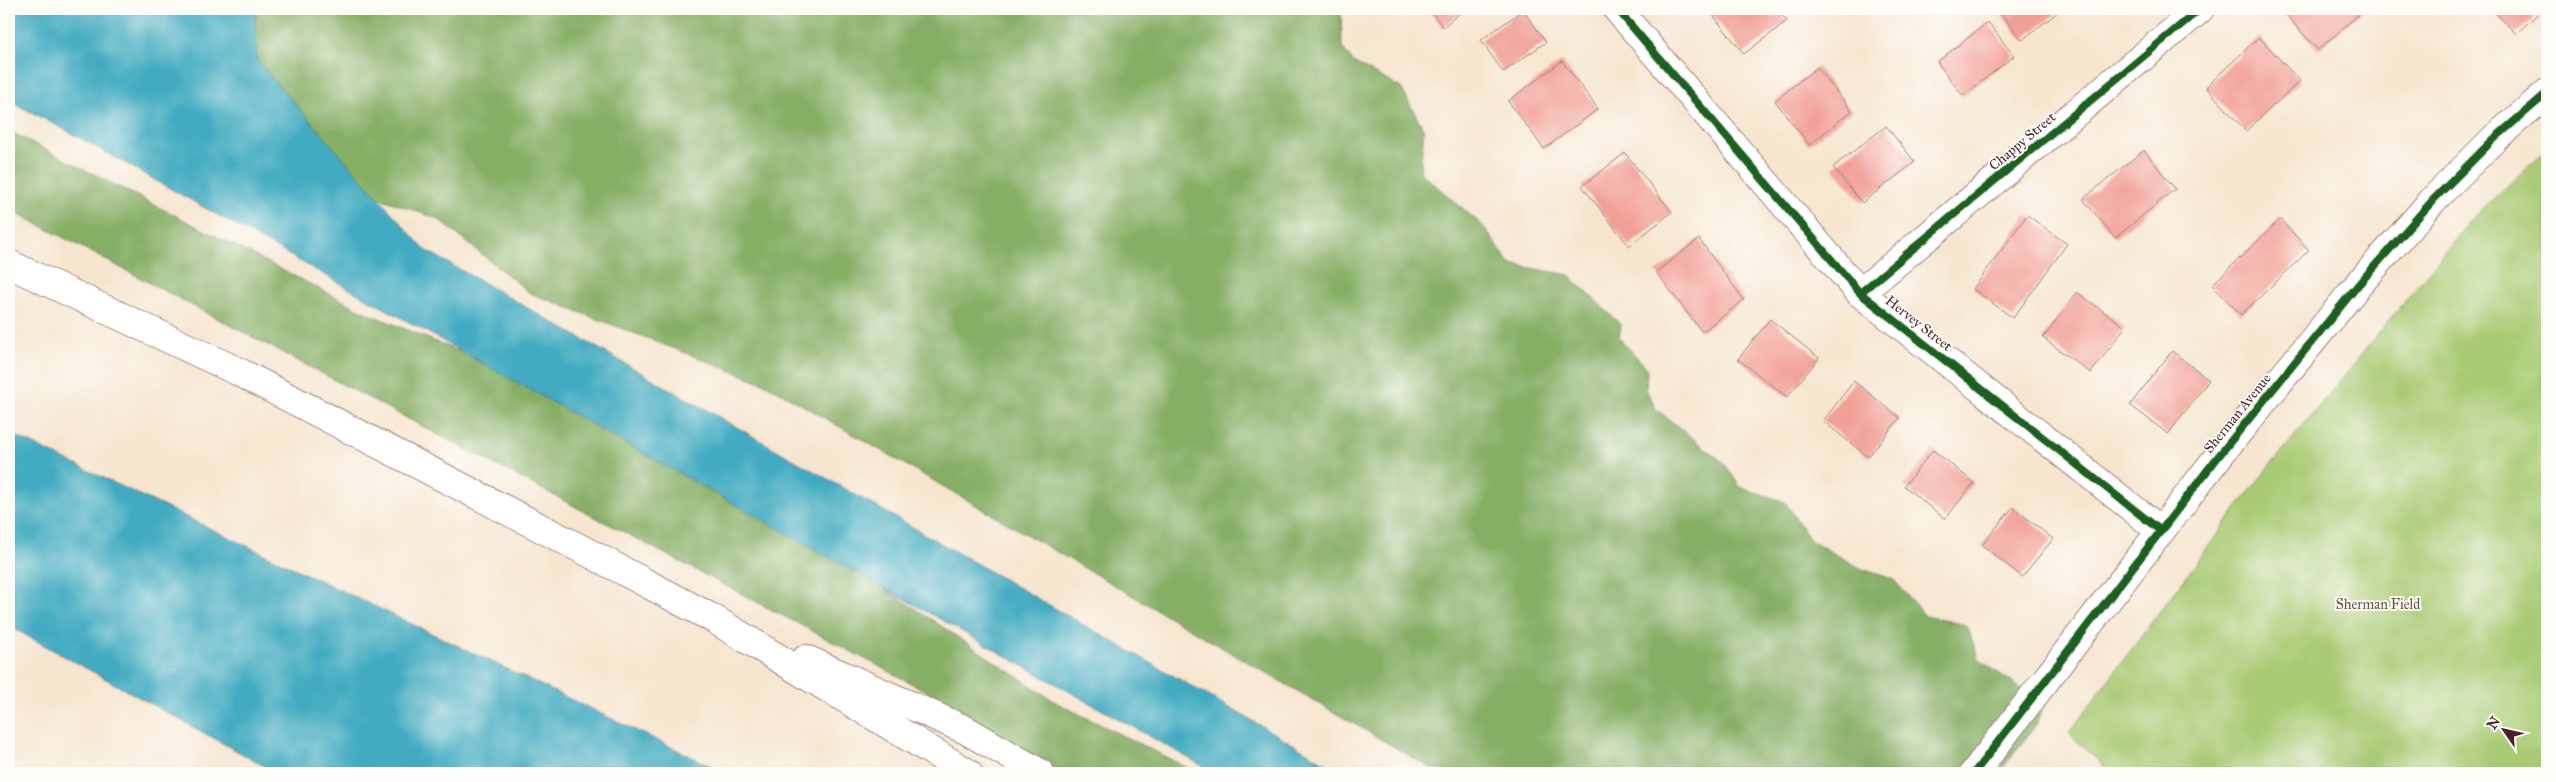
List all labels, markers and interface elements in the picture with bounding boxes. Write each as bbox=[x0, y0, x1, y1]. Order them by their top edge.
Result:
street label: Chappy Street bbox=[1986, 109, 2059, 174]
street label: Hervey Street bbox=[1882, 292, 1955, 355]
street label: Sherman Avenue bbox=[2200, 370, 2275, 456]
park label: Sherman Field bbox=[2336, 596, 2420, 613]
north arrow bbox=[2478, 704, 2528, 754]
text: N bbox=[2483, 713, 2504, 733]

